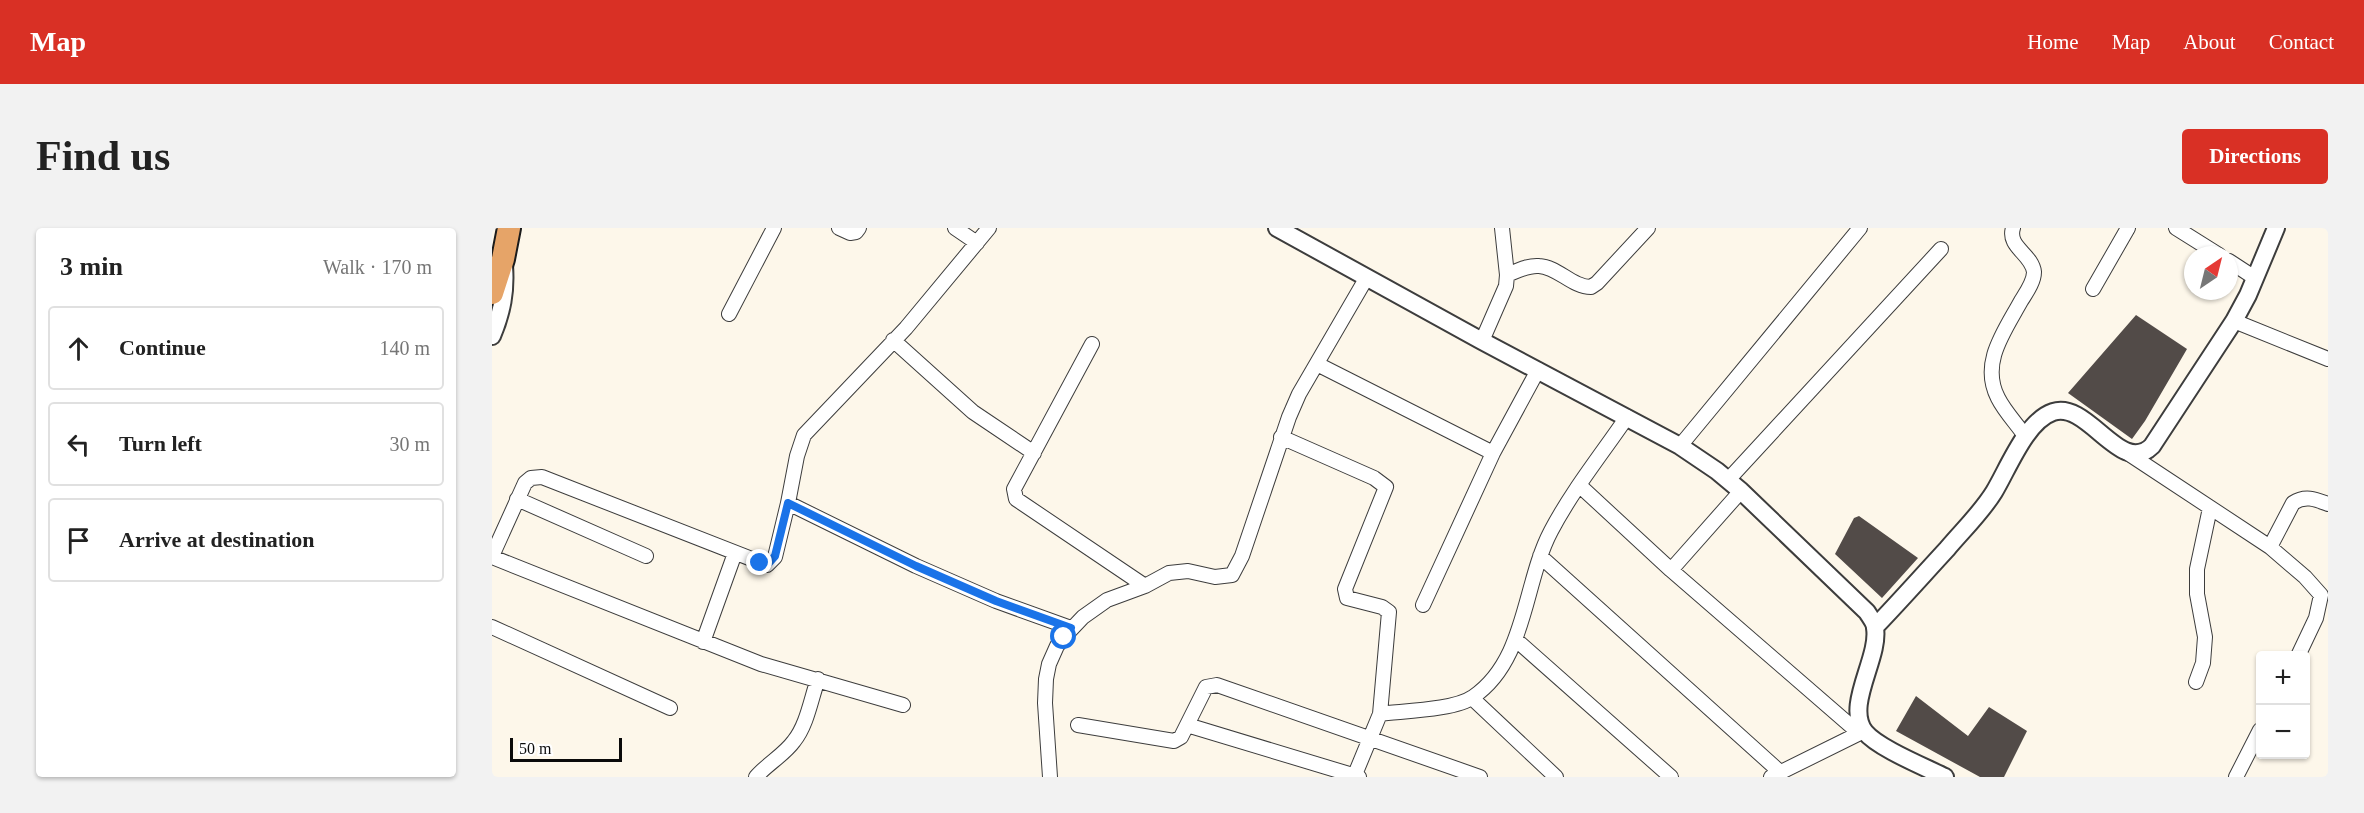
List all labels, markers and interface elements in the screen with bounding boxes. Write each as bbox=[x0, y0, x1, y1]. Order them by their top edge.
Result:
text: Map bbox=[30, 26, 86, 57]
text: Home bbox=[2027, 30, 2079, 54]
text: Map bbox=[2112, 30, 2150, 54]
text: About bbox=[2183, 30, 2236, 54]
text: Contact bbox=[2269, 30, 2334, 54]
button: Directions bbox=[2182, 129, 2328, 184]
text: Find us bbox=[36, 133, 170, 179]
north arrow bbox=[2184, 246, 2238, 300]
text: 3 min bbox=[60, 252, 123, 281]
text: Walk · 170 m bbox=[323, 256, 432, 278]
icon: ahead bbox=[62, 332, 95, 365]
text: Continue bbox=[119, 335, 206, 360]
text: 140 m bbox=[379, 337, 430, 359]
icon: left bbox=[62, 428, 95, 461]
text: Turn left bbox=[119, 431, 202, 456]
text: 30 m bbox=[389, 433, 430, 455]
icon: arrive bbox=[62, 524, 95, 557]
text: Arrive at destination bbox=[119, 527, 315, 552]
route end bbox=[746, 549, 772, 575]
route start bbox=[1050, 623, 1076, 649]
map controls bbox=[2256, 651, 2310, 759]
button: + bbox=[2256, 651, 2310, 705]
button: − bbox=[2256, 705, 2310, 759]
scale bar bbox=[510, 735, 622, 762]
text: 50 m bbox=[519, 740, 551, 757]

